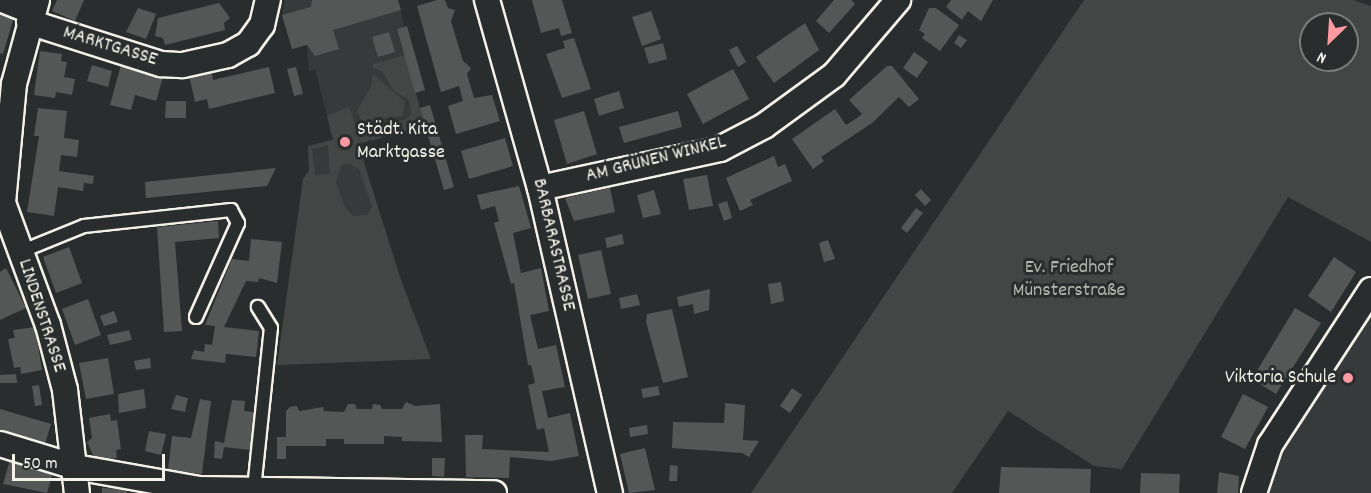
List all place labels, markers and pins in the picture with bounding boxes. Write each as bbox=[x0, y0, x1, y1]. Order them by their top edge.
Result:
place label: Städt. Kita Marktgasse bbox=[357, 118, 445, 165]
marker: Städt. Kita Marktgasse bbox=[338, 135, 352, 149]
place label: Viktoria Schule bbox=[1225, 366, 1336, 390]
marker: Viktoria Schule bbox=[1341, 371, 1355, 385]

